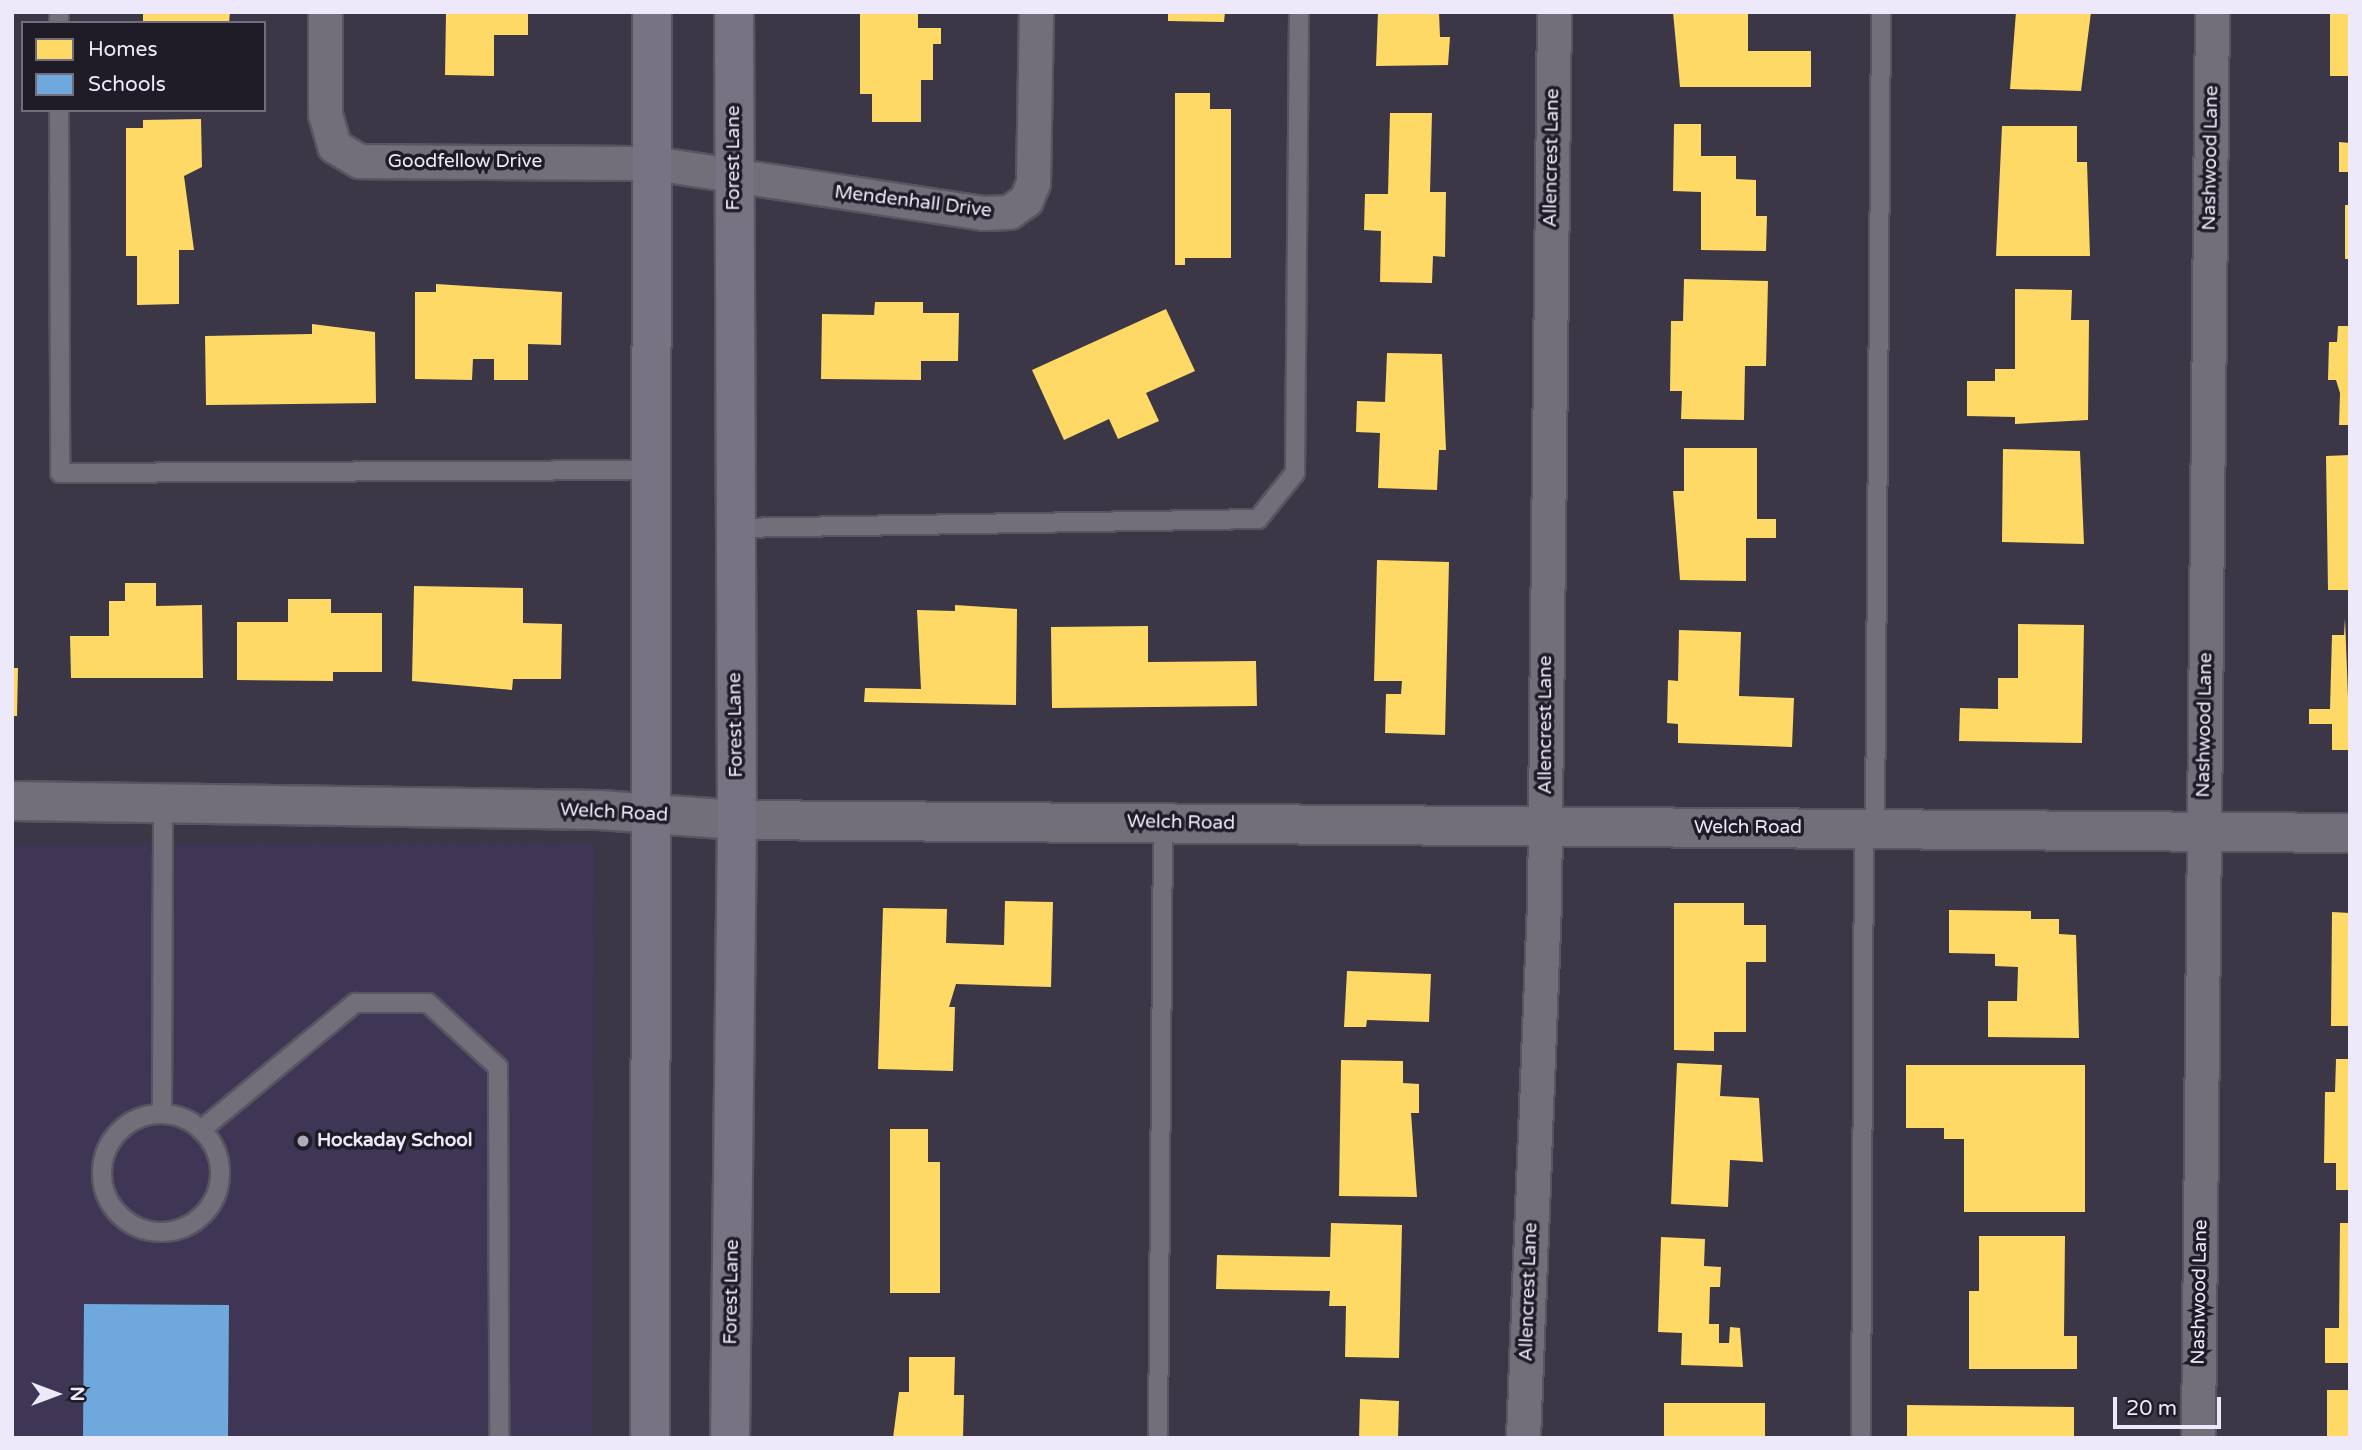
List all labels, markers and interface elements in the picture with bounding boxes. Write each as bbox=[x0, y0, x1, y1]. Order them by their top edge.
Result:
legend bbox=[21, 21, 266, 112]
text: Homes bbox=[88, 37, 158, 62]
text: Schools bbox=[88, 72, 166, 97]
street label: Nashwood Lane bbox=[2198, 85, 2224, 231]
street label: Allencrest Lane bbox=[1539, 88, 1565, 228]
street label: Forest Lane bbox=[723, 105, 745, 211]
street label: Goodfellow Drive bbox=[388, 151, 542, 173]
street label: Mendenhall Drive bbox=[833, 181, 993, 223]
street label: Nashwood Lane bbox=[2192, 652, 2218, 798]
street label: Allencrest Lane bbox=[1535, 656, 1557, 794]
street label: Forest Lane bbox=[724, 672, 748, 778]
street label: Welch Road bbox=[559, 799, 669, 827]
street label: Welch Road bbox=[1127, 811, 1235, 835]
street label: Welch Road bbox=[1694, 817, 1802, 839]
place label: Hockaday School bbox=[317, 1130, 472, 1152]
marker: Hockaday School bbox=[295, 1133, 311, 1149]
street label: Nashwood Lane bbox=[2187, 1219, 2213, 1365]
street label: Allencrest Lane bbox=[1515, 1222, 1543, 1362]
street label: Forest Lane bbox=[720, 1239, 744, 1345]
north arrow bbox=[21, 1359, 91, 1429]
scale bar bbox=[2117, 1384, 2226, 1428]
text: N bbox=[66, 1386, 88, 1402]
text: 20 m bbox=[2126, 1396, 2177, 1421]

